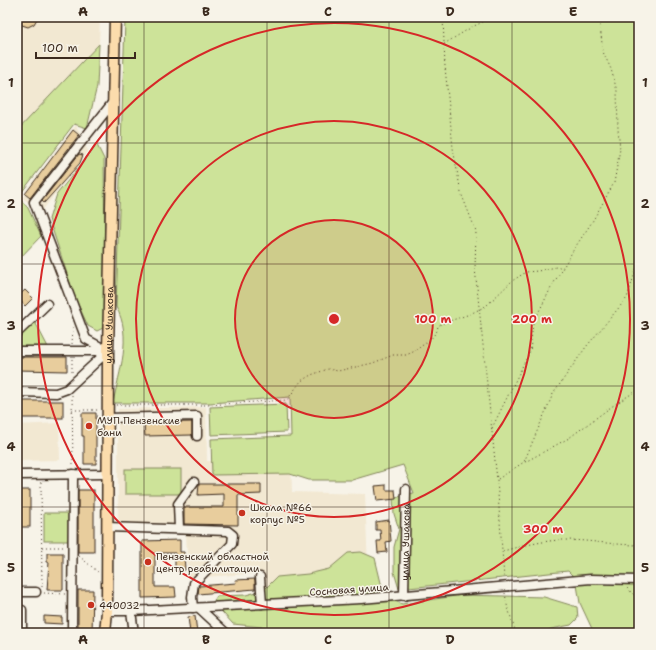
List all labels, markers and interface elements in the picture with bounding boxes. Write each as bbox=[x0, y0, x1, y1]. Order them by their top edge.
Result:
text: A bbox=[78, 3, 88, 20]
text: B bbox=[202, 3, 210, 20]
text: C bbox=[324, 3, 332, 20]
text: D bbox=[445, 3, 455, 20]
text: E bbox=[569, 3, 578, 20]
scale bar bbox=[36, 34, 135, 60]
text: 100 m bbox=[42, 40, 78, 56]
text: 1 bbox=[8, 74, 14, 91]
text: 1 bbox=[642, 74, 648, 91]
text: 2 bbox=[6, 195, 16, 212]
text: 2 bbox=[640, 195, 650, 212]
street label: улица Ушакова bbox=[102, 286, 116, 364]
text: 100 m bbox=[415, 311, 452, 327]
text: 200 m bbox=[512, 311, 552, 327]
centre of rings bbox=[327, 312, 341, 326]
text: 3 bbox=[6, 317, 16, 334]
text: 3 bbox=[640, 317, 650, 334]
place label: МУП Пензенские бани bbox=[97, 414, 180, 439]
marker: МУП Пензенские бани bbox=[84, 421, 94, 431]
text: 4 bbox=[6, 438, 16, 455]
text: 4 bbox=[640, 438, 650, 455]
place label: Школа №66 корпус №5 bbox=[250, 501, 312, 526]
street label: улица Ушакова bbox=[398, 502, 413, 581]
marker: Школа №66 корпус №5 bbox=[237, 508, 247, 518]
text: 300 m bbox=[523, 521, 563, 537]
place label: Пензенский областной центр реабилитации bbox=[156, 550, 270, 575]
marker: Пензенский областной центр реабилитации bbox=[143, 557, 153, 567]
text: 5 bbox=[7, 559, 15, 576]
text: 5 bbox=[641, 559, 649, 576]
street label: Сосновая улица bbox=[309, 580, 390, 599]
place label: 440032 bbox=[99, 599, 139, 612]
marker: 440032 bbox=[86, 600, 96, 610]
text: A bbox=[78, 631, 88, 648]
text: B bbox=[202, 631, 210, 648]
text: C bbox=[324, 631, 332, 648]
text: D bbox=[445, 631, 455, 648]
text: E bbox=[569, 631, 578, 648]

